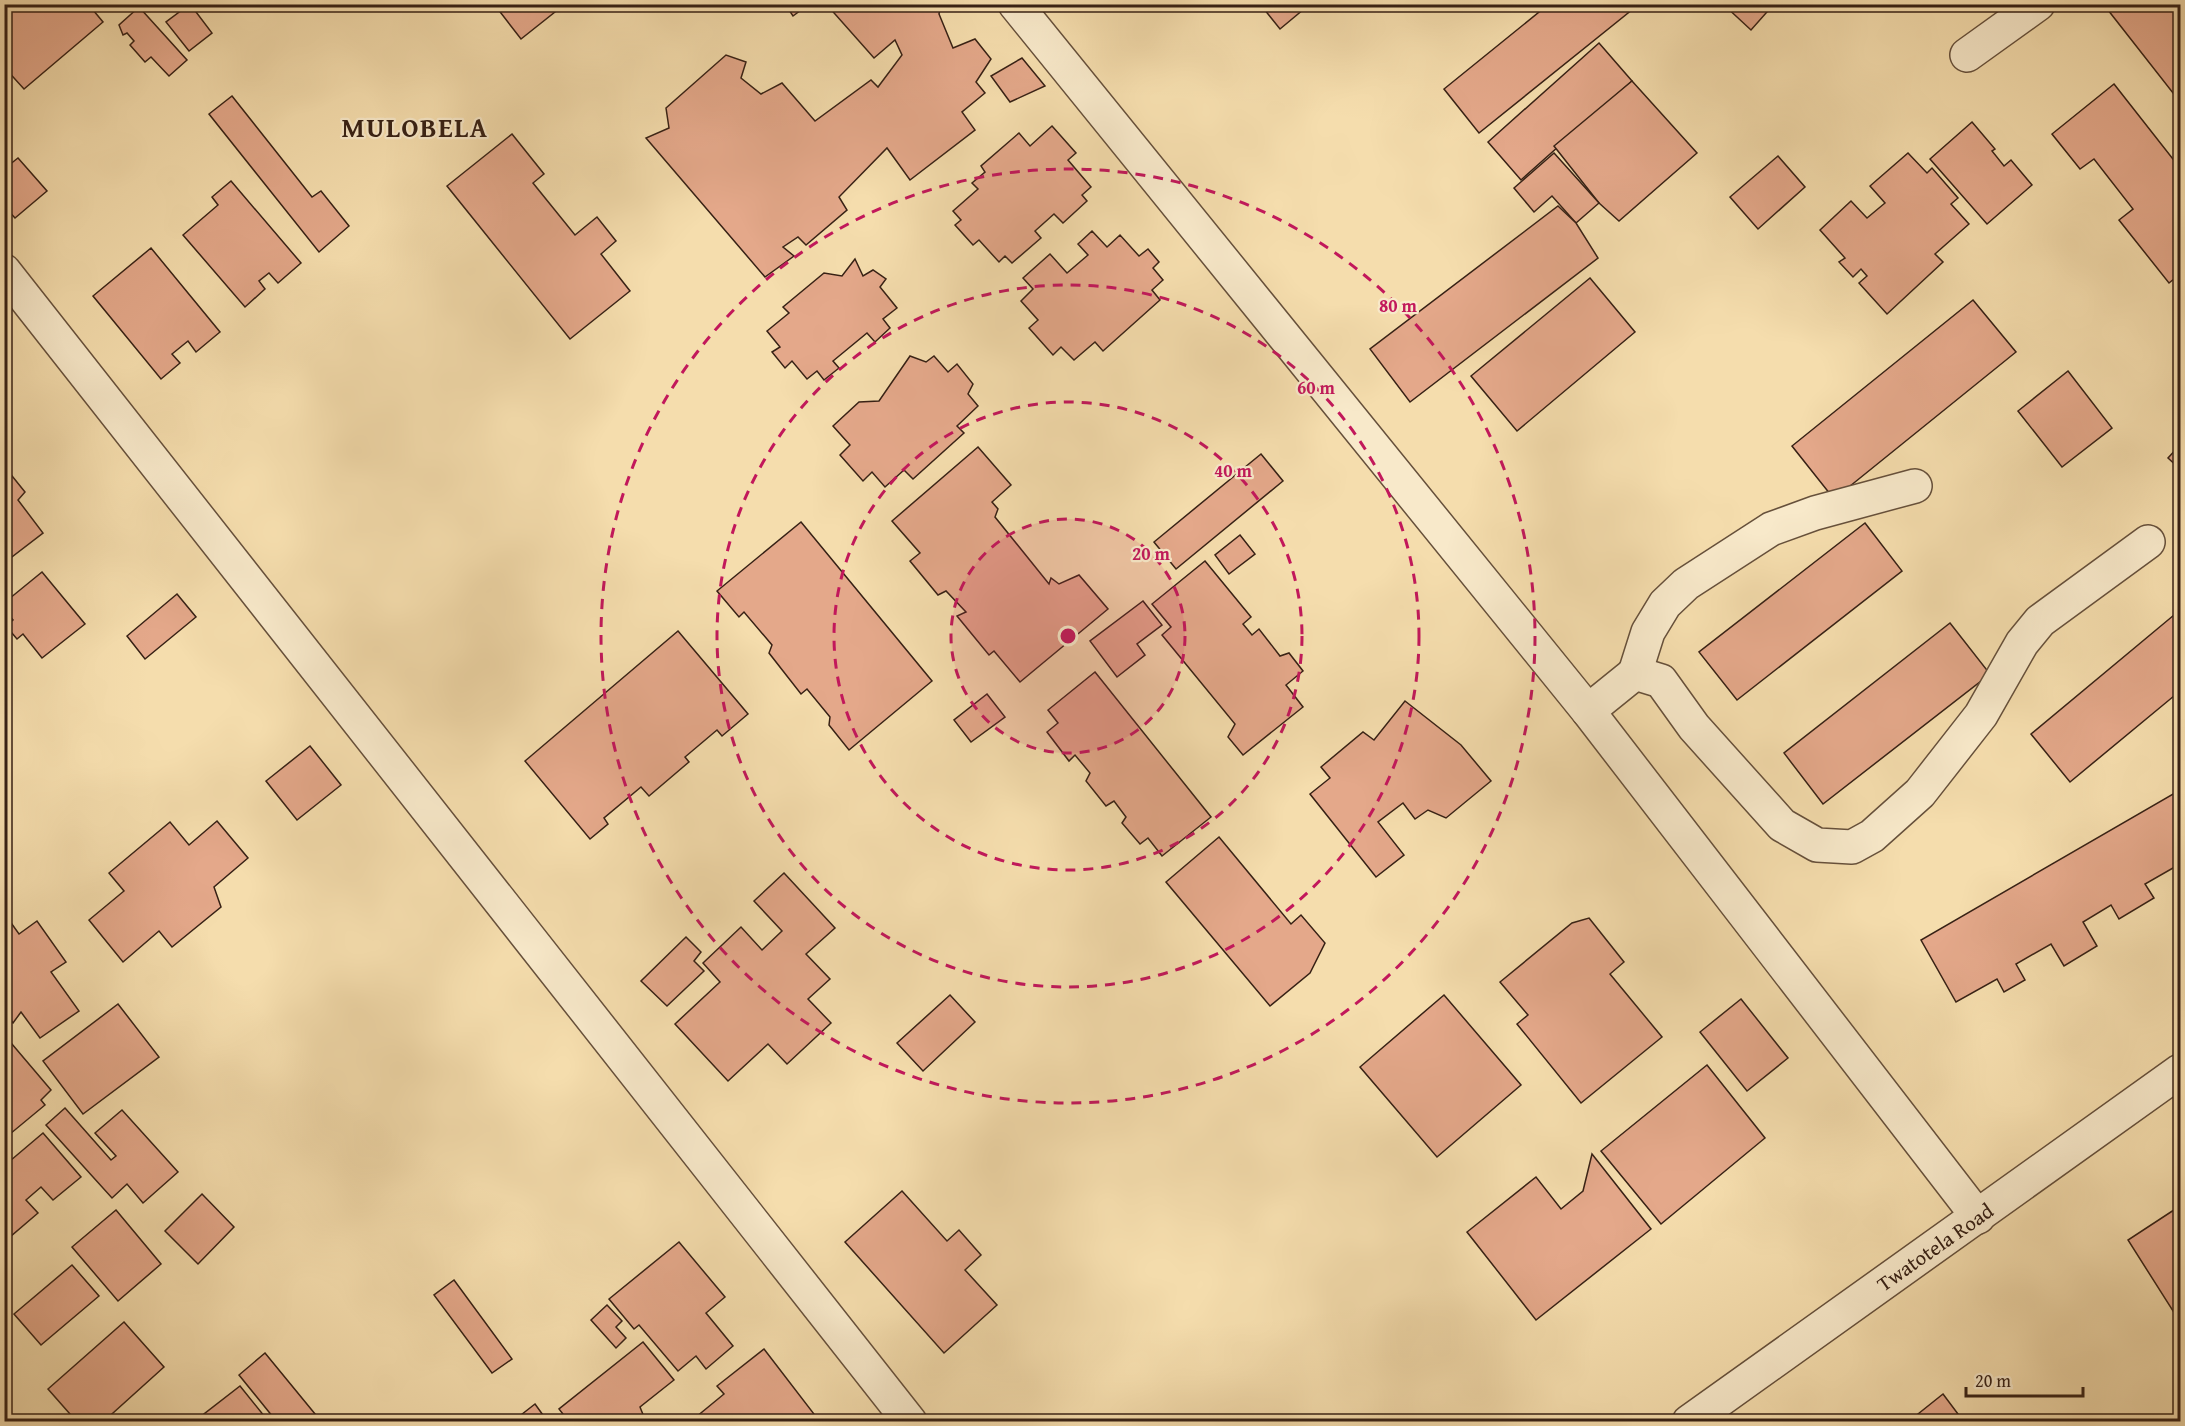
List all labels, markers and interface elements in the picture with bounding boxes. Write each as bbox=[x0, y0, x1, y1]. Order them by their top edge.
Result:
district label: MULOBELA bbox=[342, 107, 488, 147]
text: 80 m bbox=[1379, 292, 1418, 319]
text: 60 m bbox=[1297, 374, 1336, 401]
text: 40 m bbox=[1214, 457, 1253, 484]
text: 20 m bbox=[1132, 540, 1171, 567]
centre of rings bbox=[1058, 626, 1078, 646]
street label: Twatotela Road bbox=[1870, 1195, 2000, 1299]
scale bar bbox=[1966, 1360, 2083, 1398]
text: 20 m bbox=[1975, 1367, 2011, 1394]

